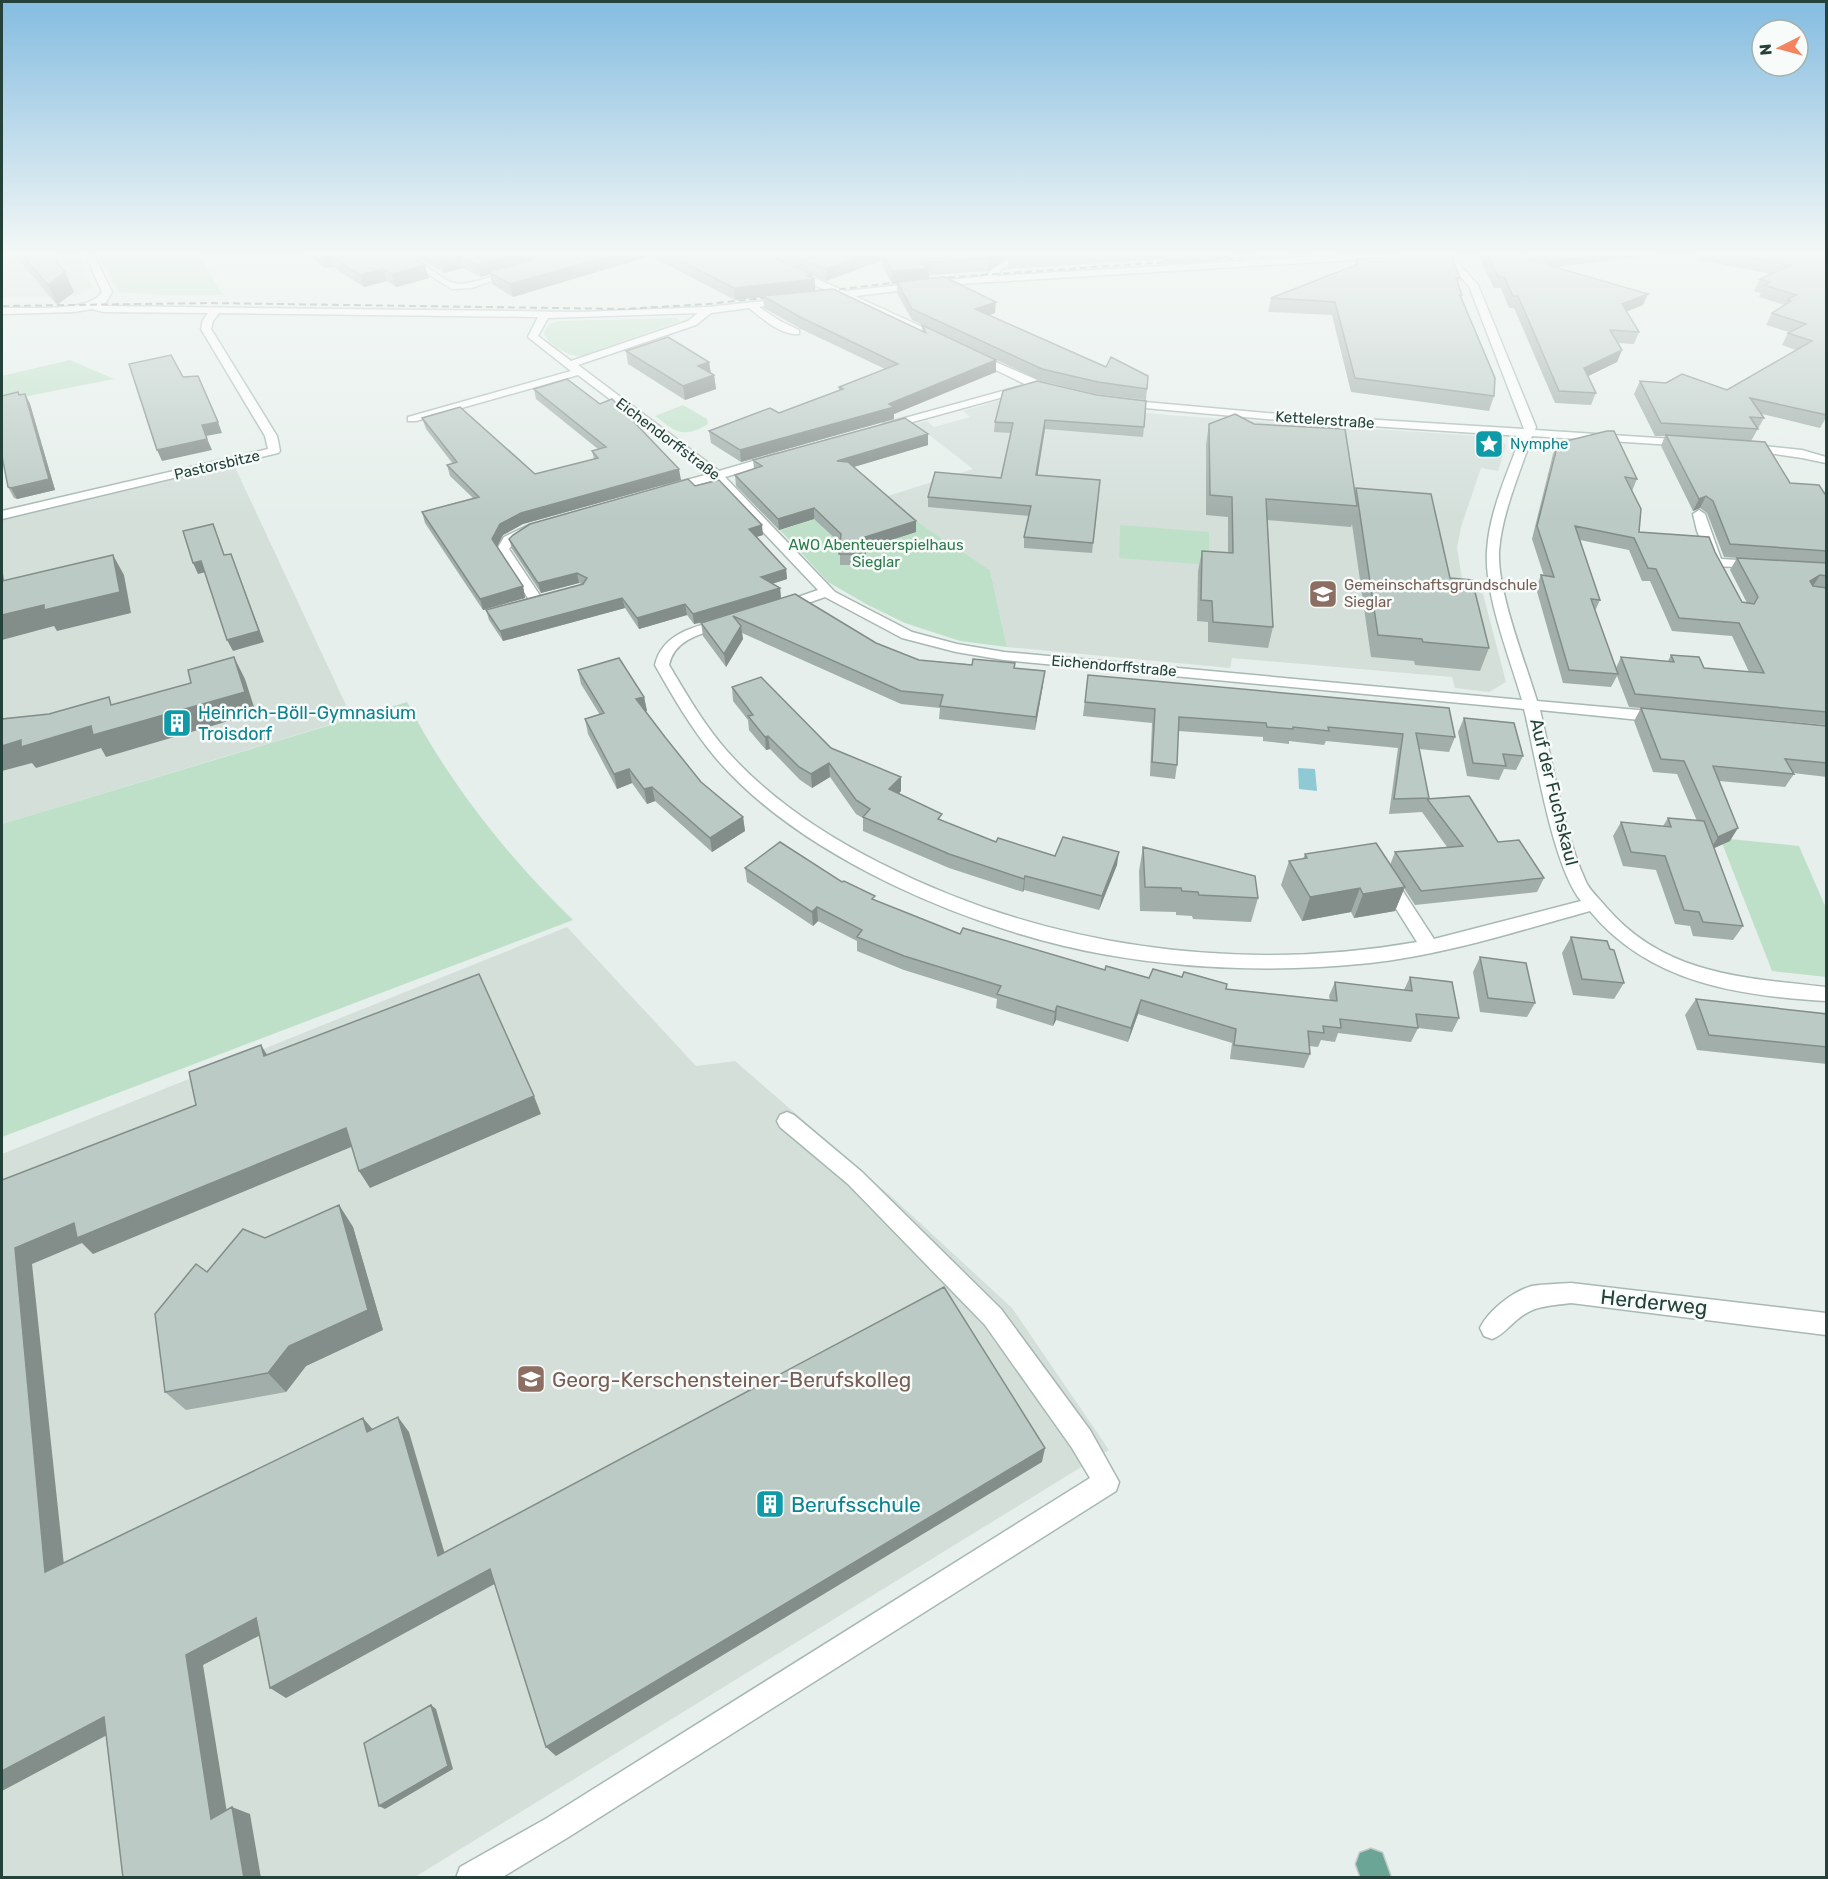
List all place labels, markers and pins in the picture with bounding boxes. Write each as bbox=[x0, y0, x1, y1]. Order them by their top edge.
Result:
place icon: Nymphe bbox=[1473, 428, 1505, 460]
place label: Nymphe bbox=[1510, 435, 1569, 453]
place label: Gemeinschaftsgrundschule Sieglar bbox=[1344, 576, 1537, 611]
school or university icon: Gemeinschaftsgrundschule Sieglar bbox=[1307, 578, 1339, 610]
place label: Heinrich-Böll-Gymnasium Troisdorf bbox=[198, 702, 416, 745]
building icon: Heinrich-Böll-Gymnasium Troisdorf bbox=[161, 707, 193, 739]
school or university icon: Georg-Kerschensteiner-Berufskolleg bbox=[515, 1363, 547, 1395]
place label: Georg-Kerschensteiner-Berufskolleg bbox=[552, 1367, 911, 1392]
building icon: Berufsschule bbox=[754, 1488, 786, 1520]
place label: Berufsschule bbox=[791, 1492, 921, 1517]

